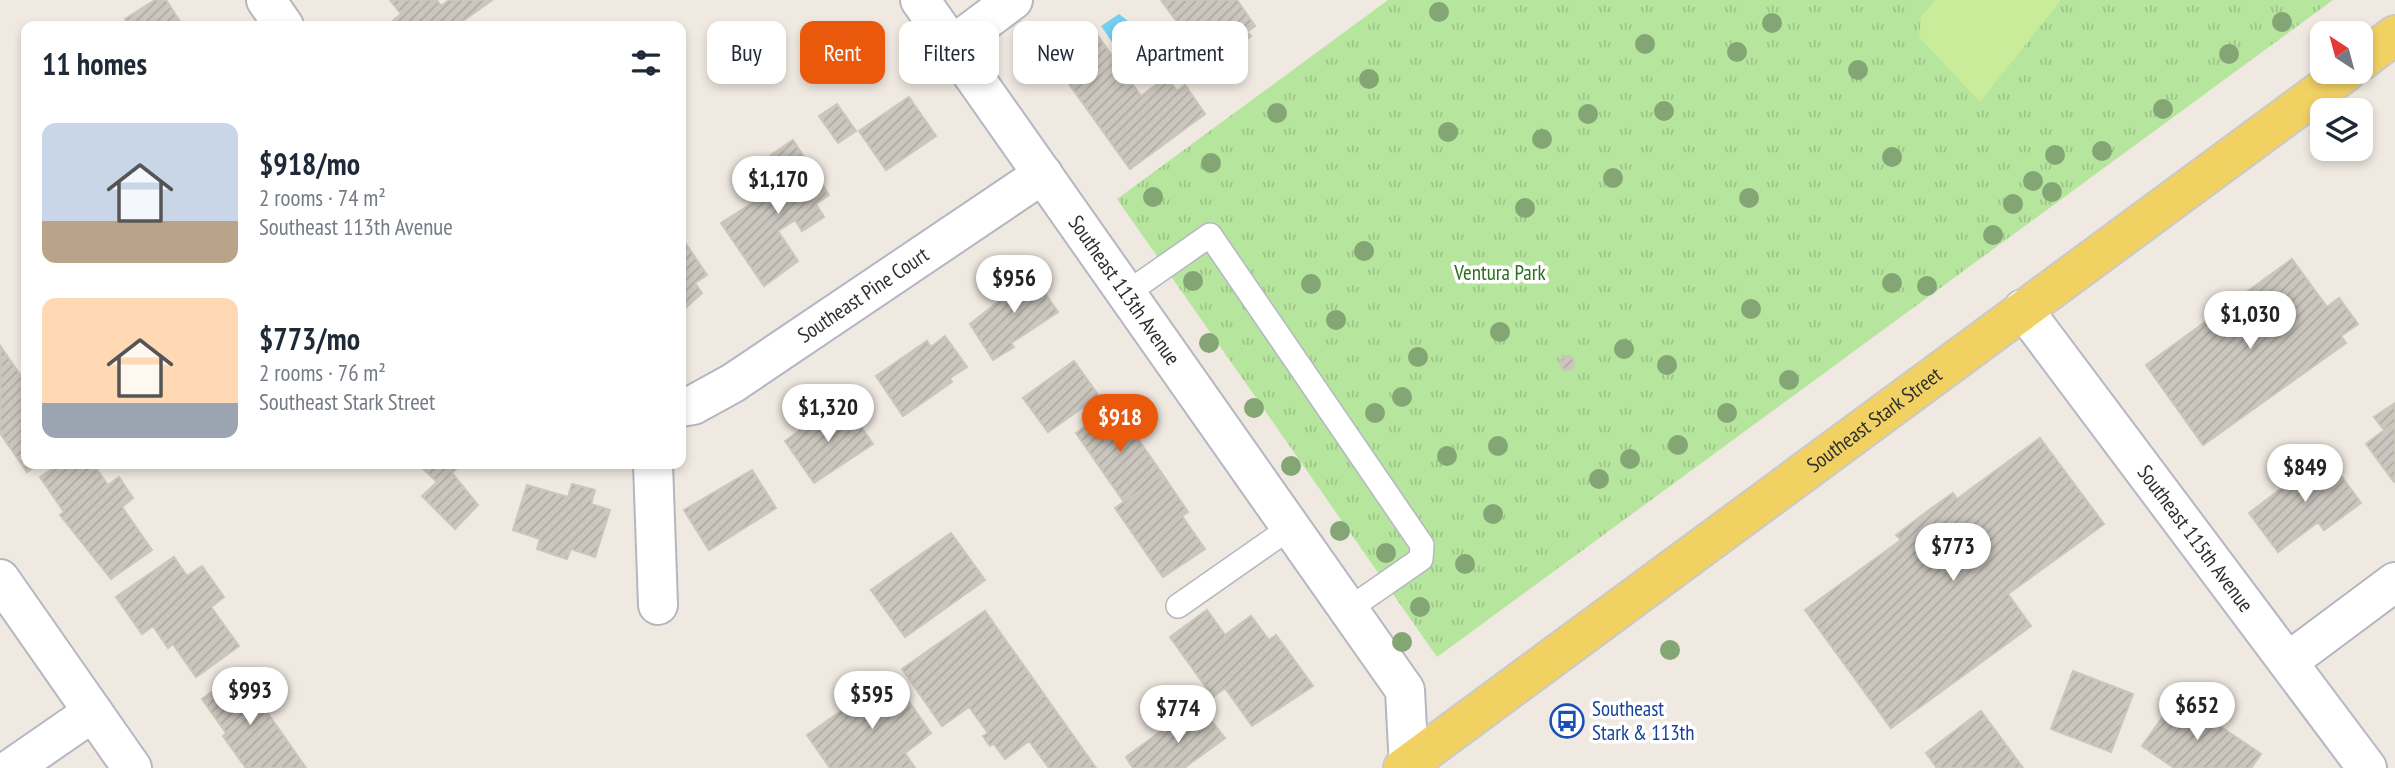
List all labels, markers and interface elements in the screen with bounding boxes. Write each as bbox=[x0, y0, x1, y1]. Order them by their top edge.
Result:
chip: Buy bbox=[707, 21, 786, 84]
chip: Rent bbox=[800, 21, 885, 84]
chip: Filters bbox=[899, 21, 999, 84]
chip: New bbox=[1013, 21, 1098, 84]
chip: Apartment bbox=[1112, 21, 1248, 84]
north arrow bbox=[2310, 21, 2373, 84]
map controls bbox=[2310, 21, 2373, 161]
text: 11 homes bbox=[42, 44, 147, 83]
icon: filters bbox=[627, 44, 665, 82]
button: layers bbox=[2310, 98, 2373, 161]
text: $918/mo bbox=[259, 144, 360, 183]
icon: home bbox=[98, 151, 182, 235]
pin: $1,170 bbox=[721, 156, 835, 216]
text: $1,170 bbox=[748, 164, 808, 193]
text: 2 rooms · 74 m² bbox=[259, 183, 386, 212]
street label: Southeast 113th Avenue bbox=[1063, 210, 1187, 370]
text: Southeast 113th Avenue bbox=[259, 212, 453, 241]
street label: Southeast Pine Court bbox=[792, 241, 934, 349]
pin: $956 bbox=[973, 256, 1055, 315]
park label: Ventura Park bbox=[1453, 259, 1546, 286]
text: $956 bbox=[992, 263, 1036, 292]
pin: $1,030 bbox=[2193, 292, 2307, 351]
text: $1,030 bbox=[2220, 299, 2280, 328]
text: $773/mo bbox=[259, 319, 360, 358]
icon: home bbox=[98, 326, 182, 410]
text: 2 rooms · 76 m² bbox=[259, 358, 386, 387]
street label: Southeast Stark Street bbox=[1801, 361, 1947, 478]
pin: $1,320 bbox=[771, 384, 885, 444]
text: Southeast Stark Street bbox=[259, 387, 435, 416]
text: $1,320 bbox=[798, 392, 858, 421]
pin: $918 bbox=[1079, 394, 1161, 454]
text: $918 bbox=[1098, 402, 1142, 431]
pin: $849 bbox=[2264, 444, 2346, 504]
text: $849 bbox=[2283, 452, 2327, 481]
street label: Southeast 115th Avenue bbox=[2132, 459, 2259, 617]
pin: $773 bbox=[1912, 524, 1994, 583]
text: $773 bbox=[1931, 531, 1975, 560]
pin: $993 bbox=[209, 668, 291, 727]
pin: $595 bbox=[831, 672, 913, 731]
text: $993 bbox=[228, 675, 272, 704]
text: $595 bbox=[850, 679, 894, 708]
pin: $652 bbox=[2156, 682, 2238, 742]
pin: $774 bbox=[1137, 686, 1219, 745]
text: $652 bbox=[2175, 690, 2219, 719]
text: $774 bbox=[1156, 693, 1200, 722]
place label: Southeast Stark & 113th bbox=[1592, 695, 1695, 746]
bus stop icon: Southeast Stark & 113th bbox=[1548, 702, 1586, 740]

